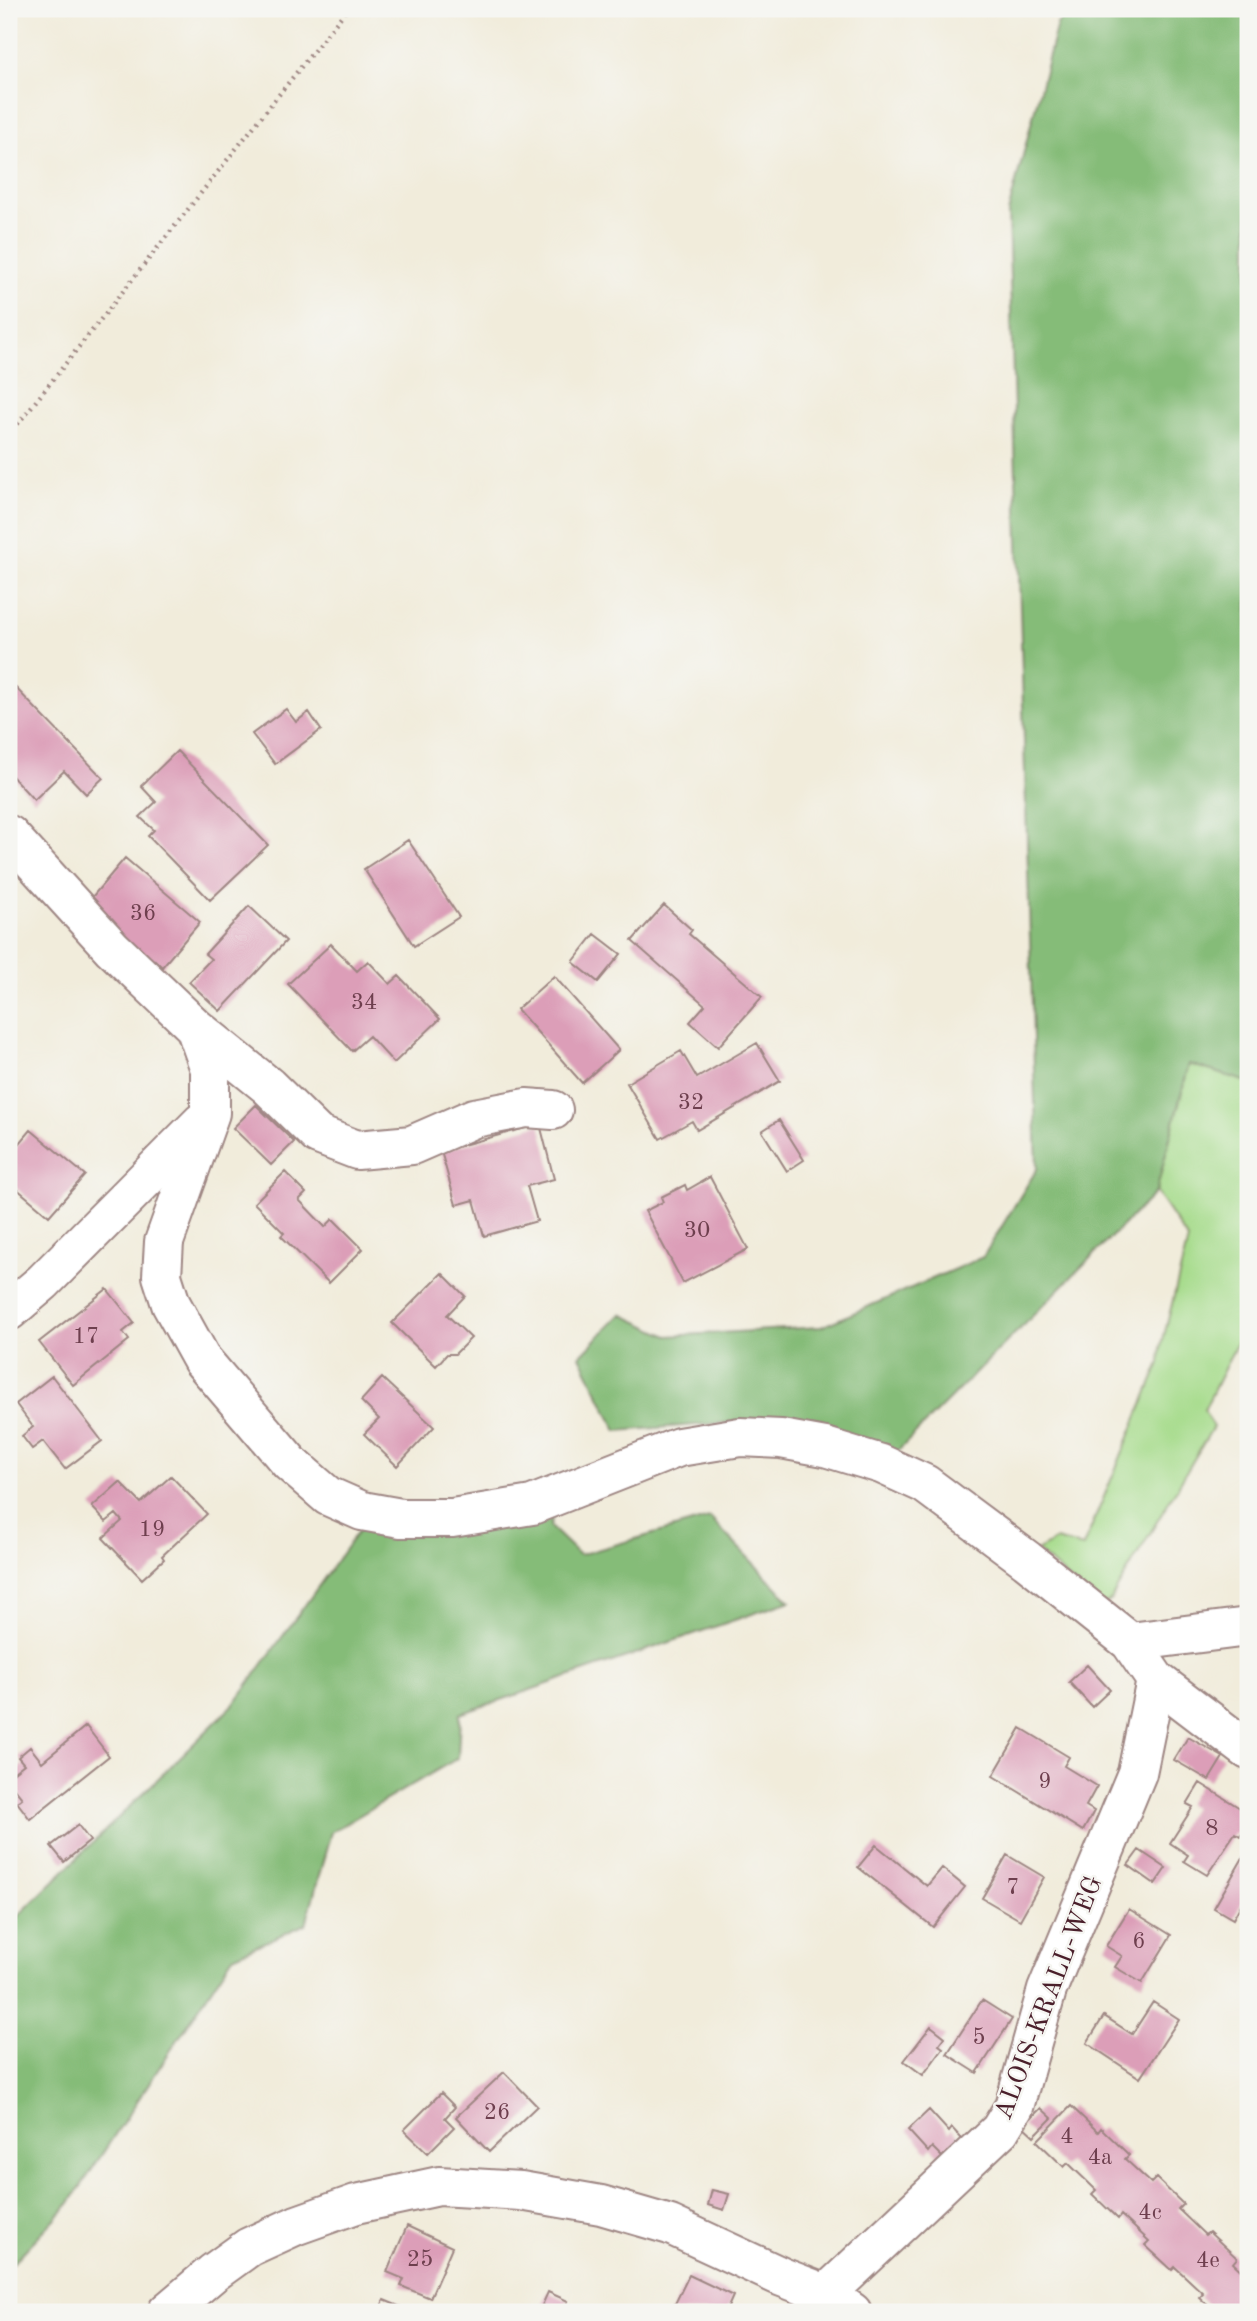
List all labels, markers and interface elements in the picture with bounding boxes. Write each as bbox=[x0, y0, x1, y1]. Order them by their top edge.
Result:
house number: 36 bbox=[130, 902, 156, 925]
house number: 34 bbox=[351, 991, 377, 1014]
house number: 32 bbox=[678, 1091, 704, 1114]
house number: 30 bbox=[684, 1219, 710, 1242]
house number: 17 bbox=[73, 1325, 99, 1348]
house number: 19 bbox=[139, 1518, 165, 1541]
house number: 9 bbox=[1038, 1770, 1052, 1793]
house number: 8 bbox=[1205, 1817, 1219, 1840]
street label: ALOIS-KRALL-WEG bbox=[991, 1873, 1107, 2123]
house number: 7 bbox=[1006, 1876, 1020, 1899]
house number: 6 bbox=[1132, 1930, 1146, 1953]
house number: 5 bbox=[972, 2026, 986, 2049]
house number: 26 bbox=[484, 2101, 510, 2124]
house number: 4 bbox=[1060, 2125, 1074, 2148]
house number: 4a bbox=[1088, 2146, 1112, 2169]
house number: 4c bbox=[1138, 2201, 1162, 2224]
house number: 25 bbox=[407, 2248, 433, 2271]
house number: 4e bbox=[1196, 2249, 1220, 2272]

